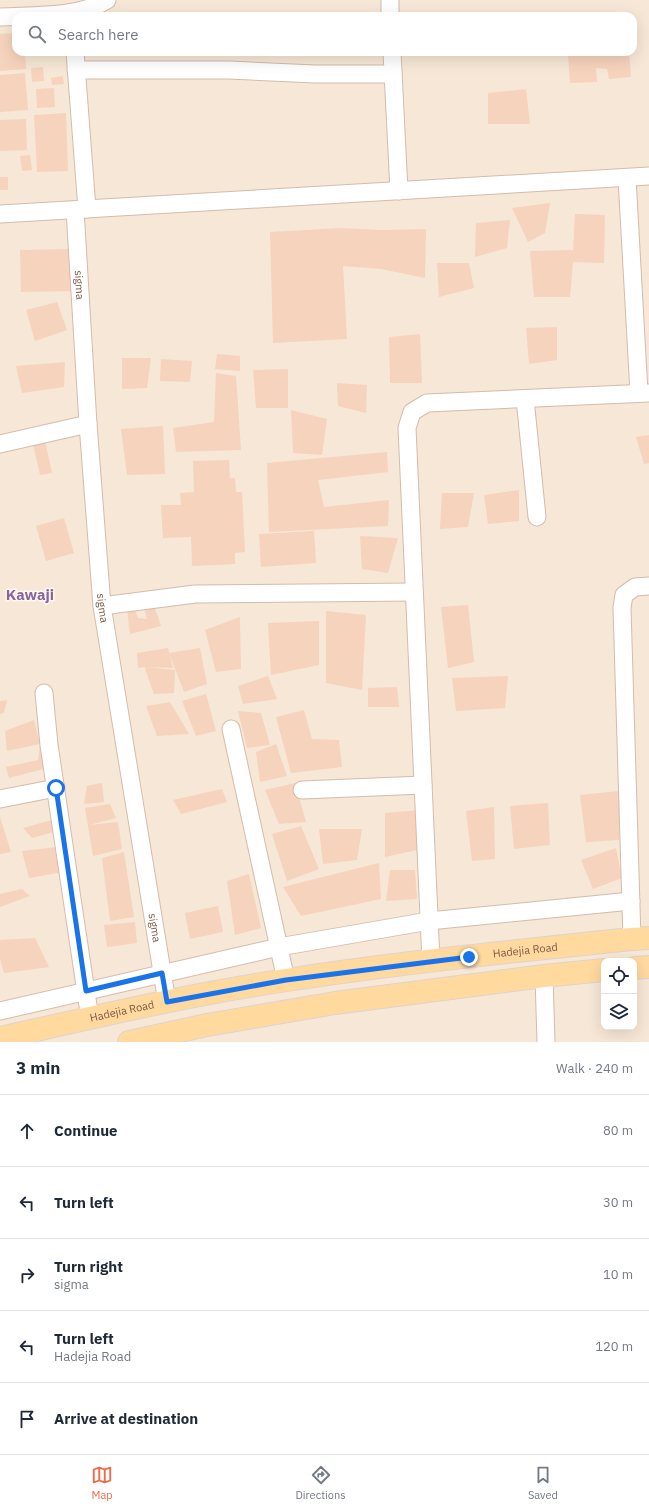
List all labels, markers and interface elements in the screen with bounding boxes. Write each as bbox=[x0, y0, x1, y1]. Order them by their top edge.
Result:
search box bbox=[12, 12, 637, 56]
icon: search bbox=[26, 23, 48, 45]
text: Search here bbox=[58, 25, 138, 44]
street label: sigma bbox=[72, 270, 87, 300]
district label: Kawaji bbox=[6, 585, 54, 604]
street label: sigma bbox=[94, 593, 112, 624]
route start bbox=[47, 779, 65, 797]
street label: sigma bbox=[146, 912, 164, 944]
street label: Hadejia Road bbox=[492, 940, 558, 961]
route end bbox=[460, 948, 478, 966]
map controls bbox=[601, 958, 637, 1030]
button: locate bbox=[601, 958, 637, 994]
button: layers bbox=[601, 994, 637, 1030]
street label: Hadejia Road bbox=[88, 997, 155, 1025]
text: 3 min bbox=[16, 1057, 60, 1079]
text: Walk · 240 m bbox=[556, 1060, 633, 1077]
icon: ahead bbox=[16, 1120, 38, 1142]
text: Continue bbox=[54, 1121, 118, 1140]
text: 80 m bbox=[603, 1122, 633, 1139]
icon: left bbox=[16, 1192, 38, 1214]
text: Turn left bbox=[54, 1193, 114, 1212]
text: 30 m bbox=[603, 1194, 633, 1211]
text: Turn right bbox=[54, 1257, 123, 1276]
icon: right bbox=[16, 1264, 38, 1286]
text: 10 m bbox=[603, 1266, 633, 1283]
text: sigma bbox=[54, 1276, 89, 1293]
text: Turn left bbox=[54, 1329, 114, 1348]
icon: left bbox=[16, 1336, 38, 1358]
text: 120 m bbox=[595, 1338, 633, 1355]
text: Hadejia Road bbox=[54, 1348, 131, 1365]
icon: arrive bbox=[16, 1408, 38, 1430]
text: Arrive at destination bbox=[54, 1409, 198, 1428]
tab: Map bbox=[91, 1464, 113, 1502]
tab: Directions bbox=[295, 1464, 346, 1502]
tab: Saved bbox=[528, 1464, 558, 1502]

